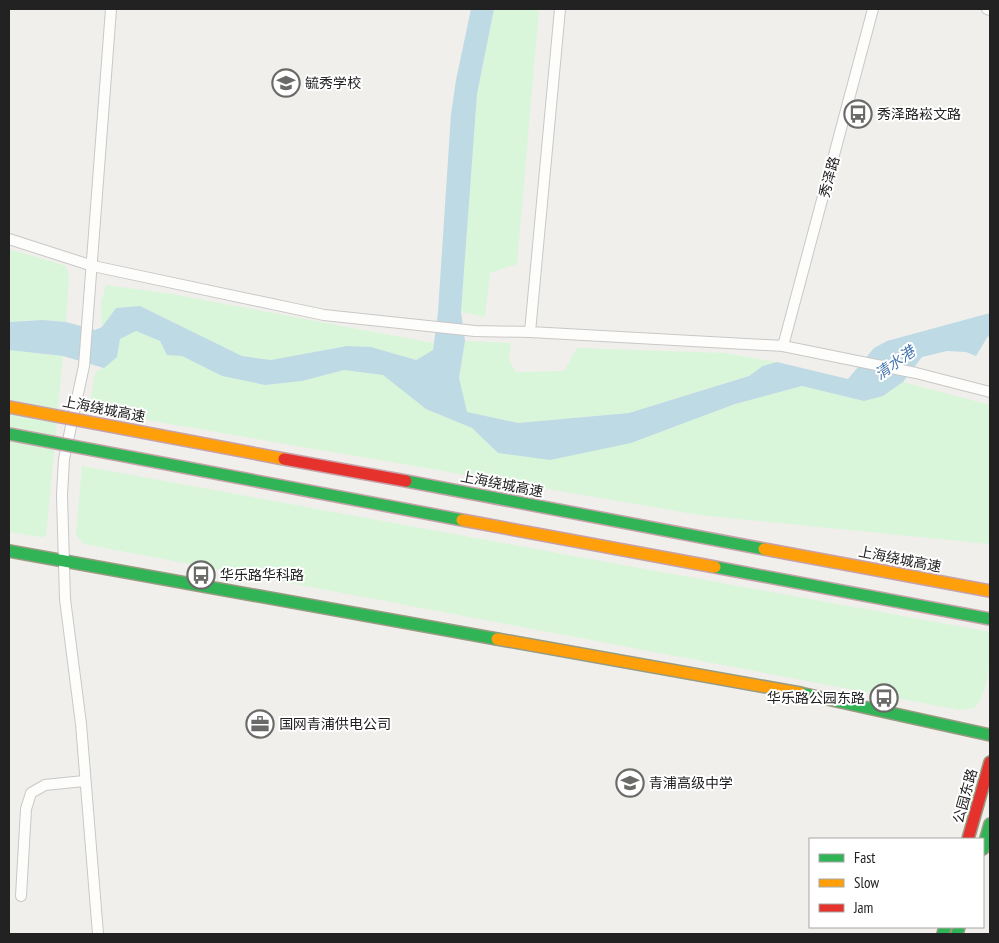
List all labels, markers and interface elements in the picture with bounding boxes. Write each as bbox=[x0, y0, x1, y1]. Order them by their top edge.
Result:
school or university icon: 毓秀学校 bbox=[271, 68, 301, 98]
place label: 毓秀学校 bbox=[305, 74, 361, 92]
bus stop icon: 秀泽路崧文路 bbox=[843, 99, 873, 129]
place label: 秀泽路崧文路 bbox=[877, 105, 961, 123]
street label: 秀泽路 bbox=[815, 154, 843, 200]
water label: 清水港 bbox=[871, 341, 920, 384]
street label: 上海绕城高速 bbox=[61, 392, 147, 426]
street label: 上海绕城高速 bbox=[459, 467, 545, 501]
street label: 上海绕城高速 bbox=[857, 542, 943, 576]
bus stop icon: 华乐路华科路 bbox=[186, 560, 216, 590]
place label: 华乐路华科路 bbox=[220, 566, 304, 584]
bus stop icon: 华乐路公园东路 bbox=[869, 683, 899, 713]
place label: 华乐路公园东路 bbox=[767, 689, 865, 707]
office icon: 国网青浦供电公司 bbox=[245, 709, 275, 739]
place label: 国网青浦供电公司 bbox=[279, 715, 391, 733]
street label: 公园东路 bbox=[949, 767, 981, 825]
school or university icon: 青浦高级中学 bbox=[615, 768, 645, 798]
place label: 青浦高级中学 bbox=[649, 774, 733, 792]
legend bbox=[809, 838, 984, 928]
text: Fast bbox=[854, 848, 875, 867]
text: Slow bbox=[854, 873, 879, 892]
text: Jam bbox=[853, 898, 873, 917]

